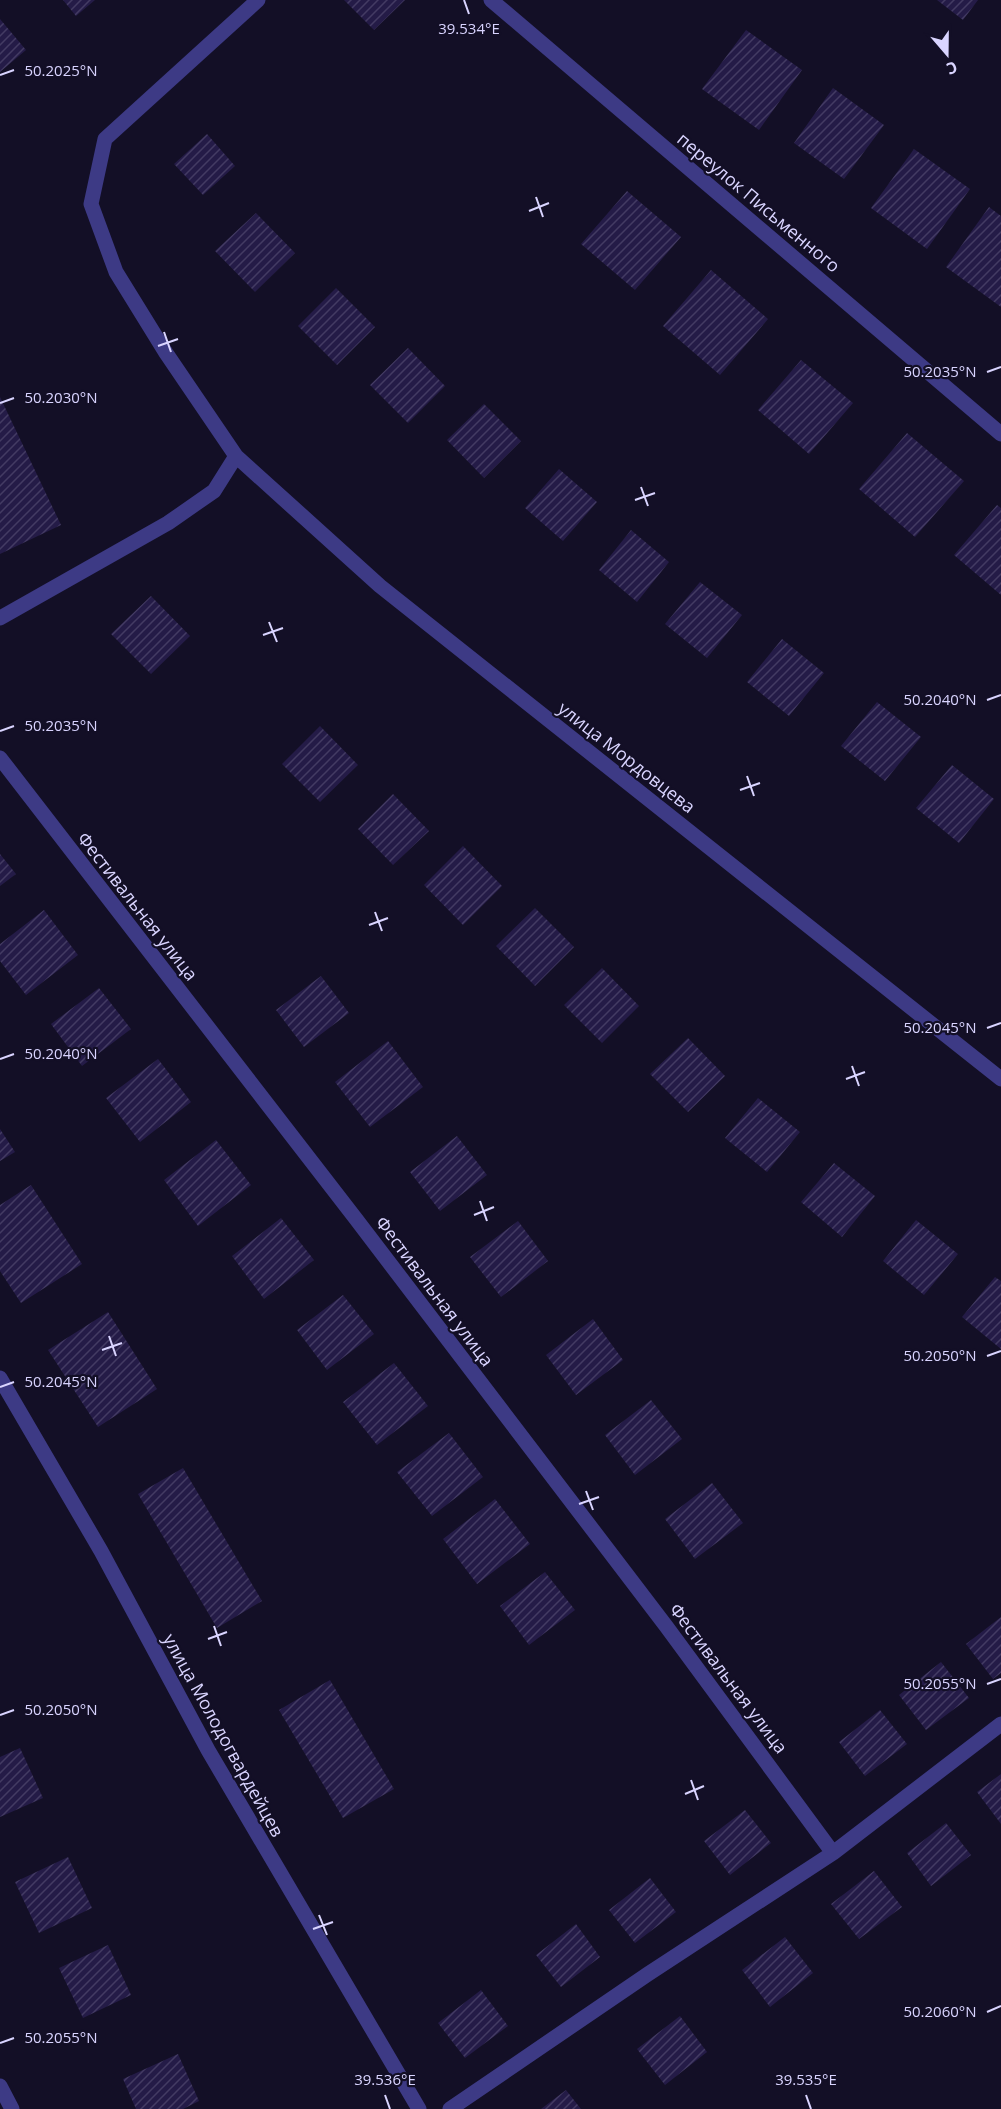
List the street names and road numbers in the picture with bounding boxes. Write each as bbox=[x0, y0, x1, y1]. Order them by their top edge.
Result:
street label: переулок Письменного bbox=[672, 127, 846, 277]
street label: улица Мордовцева bbox=[553, 696, 701, 818]
street label: Фестивальная улица bbox=[72, 827, 204, 985]
street label: Фестивальная улица bbox=[371, 1211, 499, 1371]
street label: Фестивальная улица bbox=[665, 1598, 793, 1758]
street label: улица Молодогвардейцев bbox=[158, 1629, 290, 1841]

